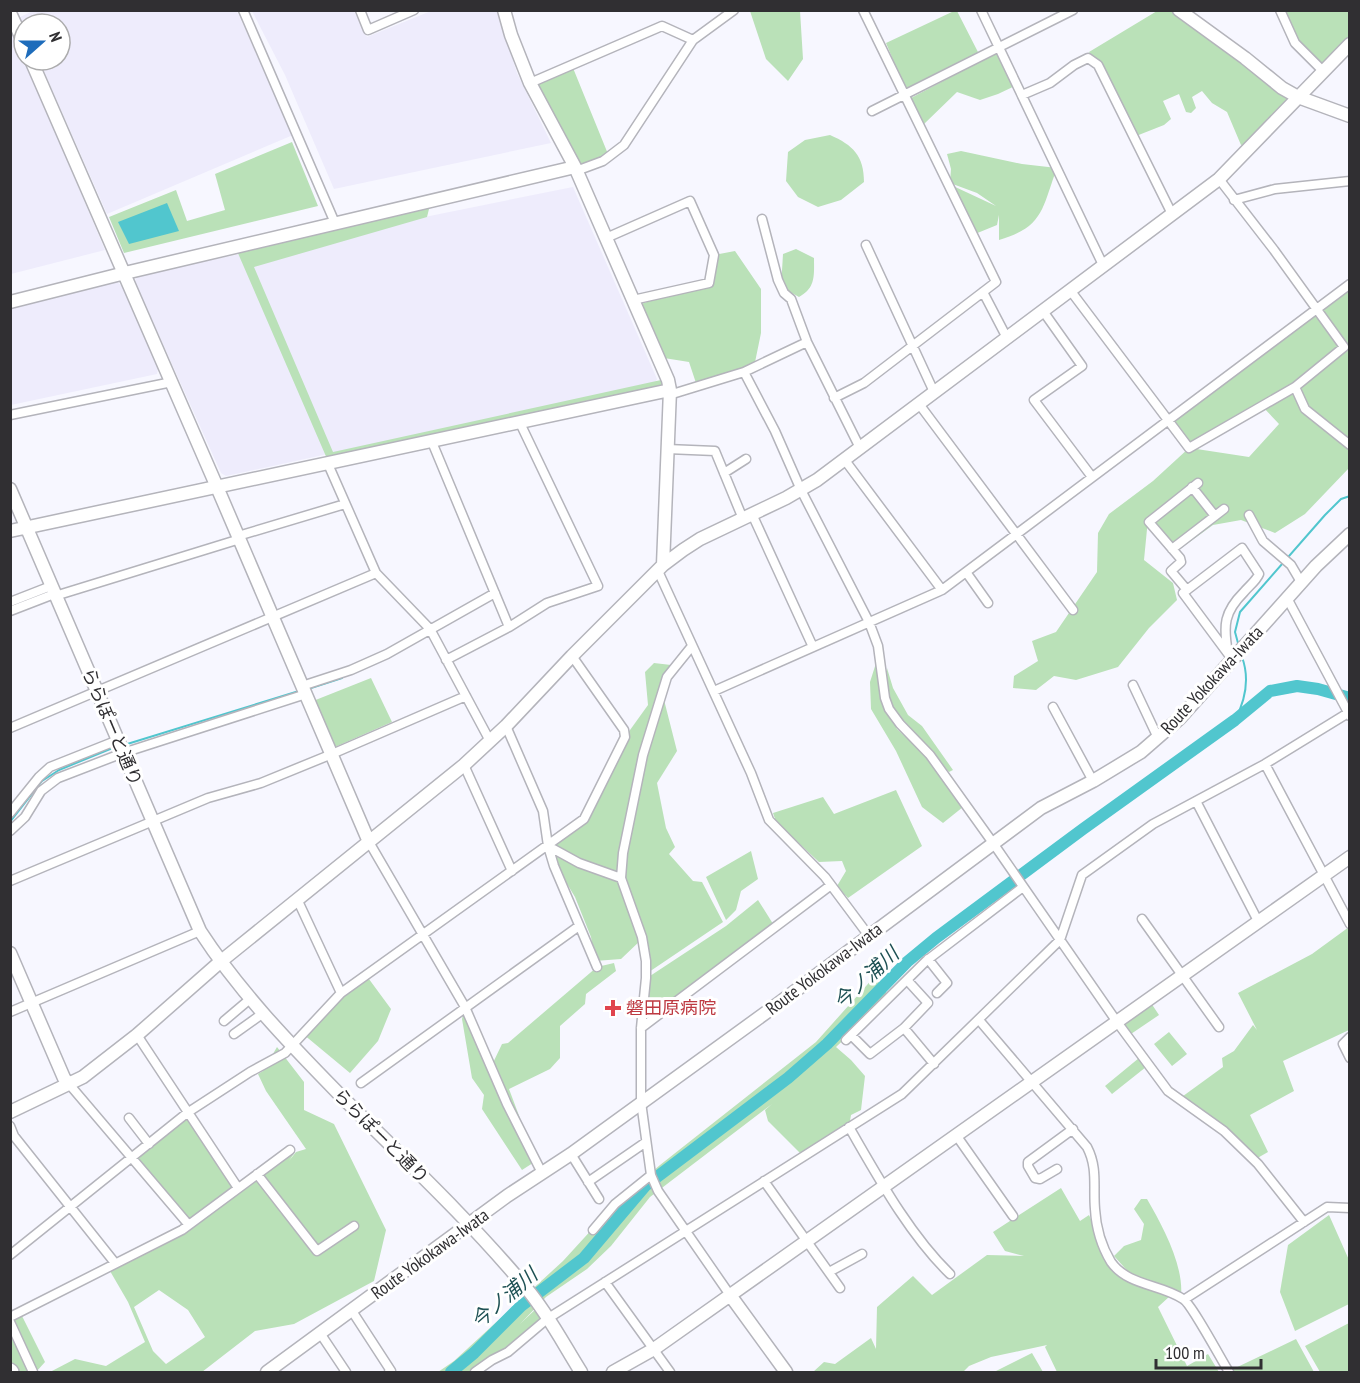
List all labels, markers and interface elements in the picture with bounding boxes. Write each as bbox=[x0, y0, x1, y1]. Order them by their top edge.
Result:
north arrow bbox=[12, 12, 72, 72]
text: N bbox=[45, 29, 67, 44]
street label: Route Yokokawa-Iwata bbox=[1156, 621, 1268, 739]
street label: ららぽーと通り bbox=[77, 664, 148, 789]
street label: Route Yokokawa-Iwata bbox=[761, 917, 886, 1020]
water label: 今ノ浦川 bbox=[828, 940, 906, 1015]
place label: 磐田原病院 bbox=[626, 996, 716, 1019]
marker: 磐田原病院 bbox=[604, 999, 622, 1017]
street label: ららぽーと通り bbox=[329, 1083, 434, 1188]
street label: Route Yokokawa-Iwata bbox=[366, 1203, 493, 1304]
water label: 今ノ浦川 bbox=[465, 1261, 544, 1334]
scale bar bbox=[1156, 1332, 1261, 1370]
text: 100 m bbox=[1165, 1341, 1205, 1364]

